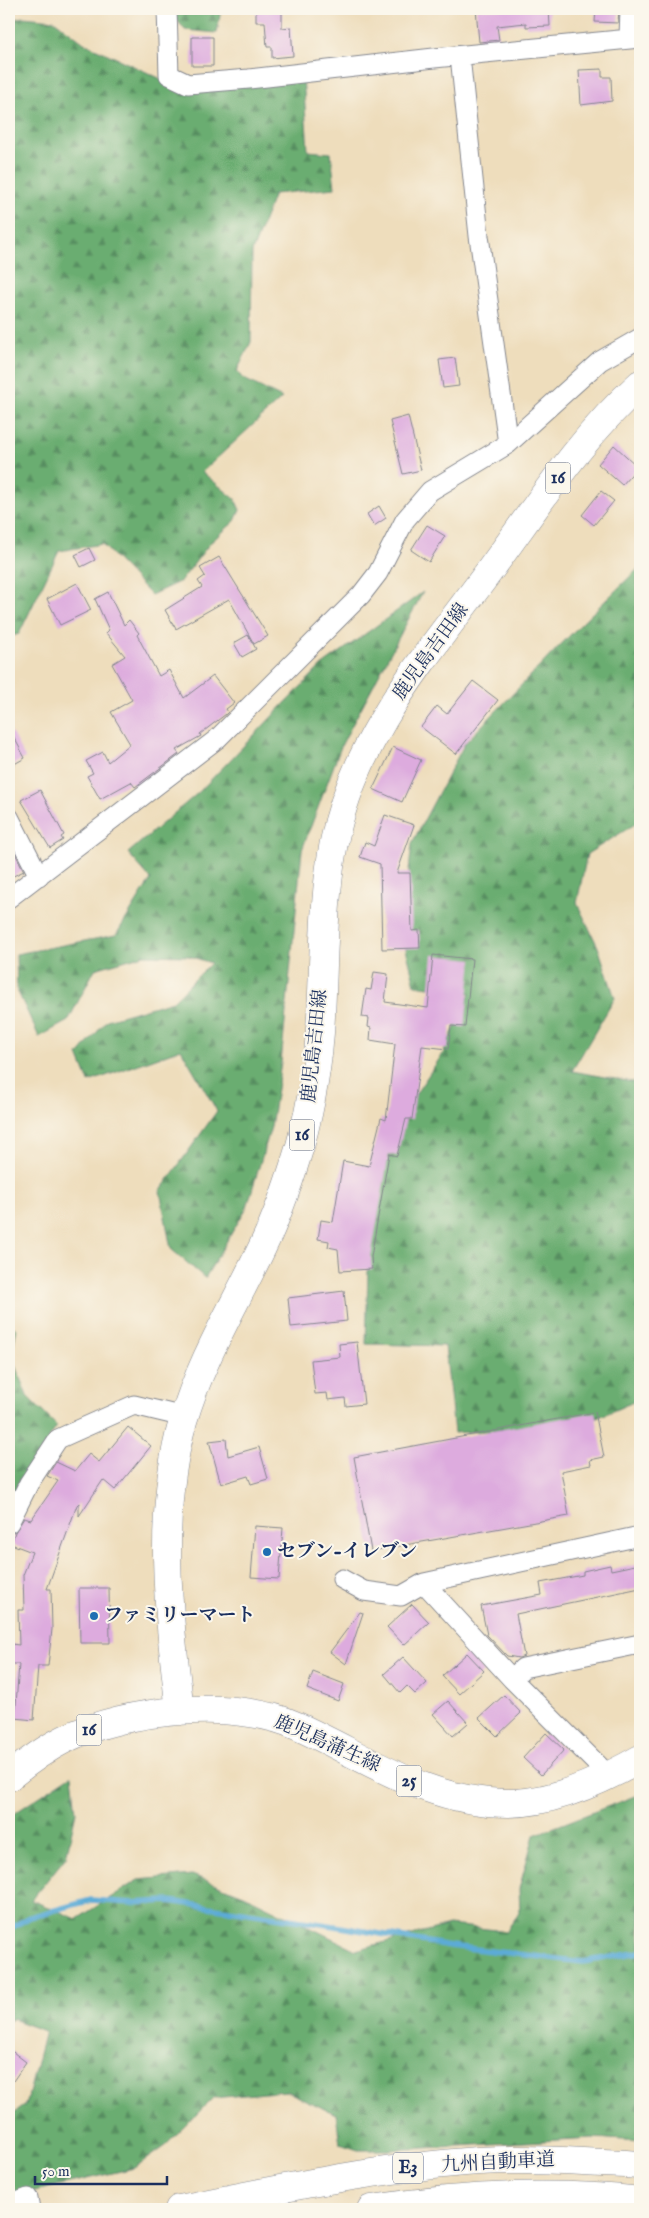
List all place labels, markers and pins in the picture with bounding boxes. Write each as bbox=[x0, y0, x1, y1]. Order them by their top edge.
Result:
place label: セブン-イレブン bbox=[277, 1540, 417, 1564]
marker: セブン-イレブン bbox=[261, 1546, 273, 1558]
place label: ファミリーマート bbox=[104, 1604, 256, 1628]
marker: ファミリーマート bbox=[88, 1610, 100, 1622]

